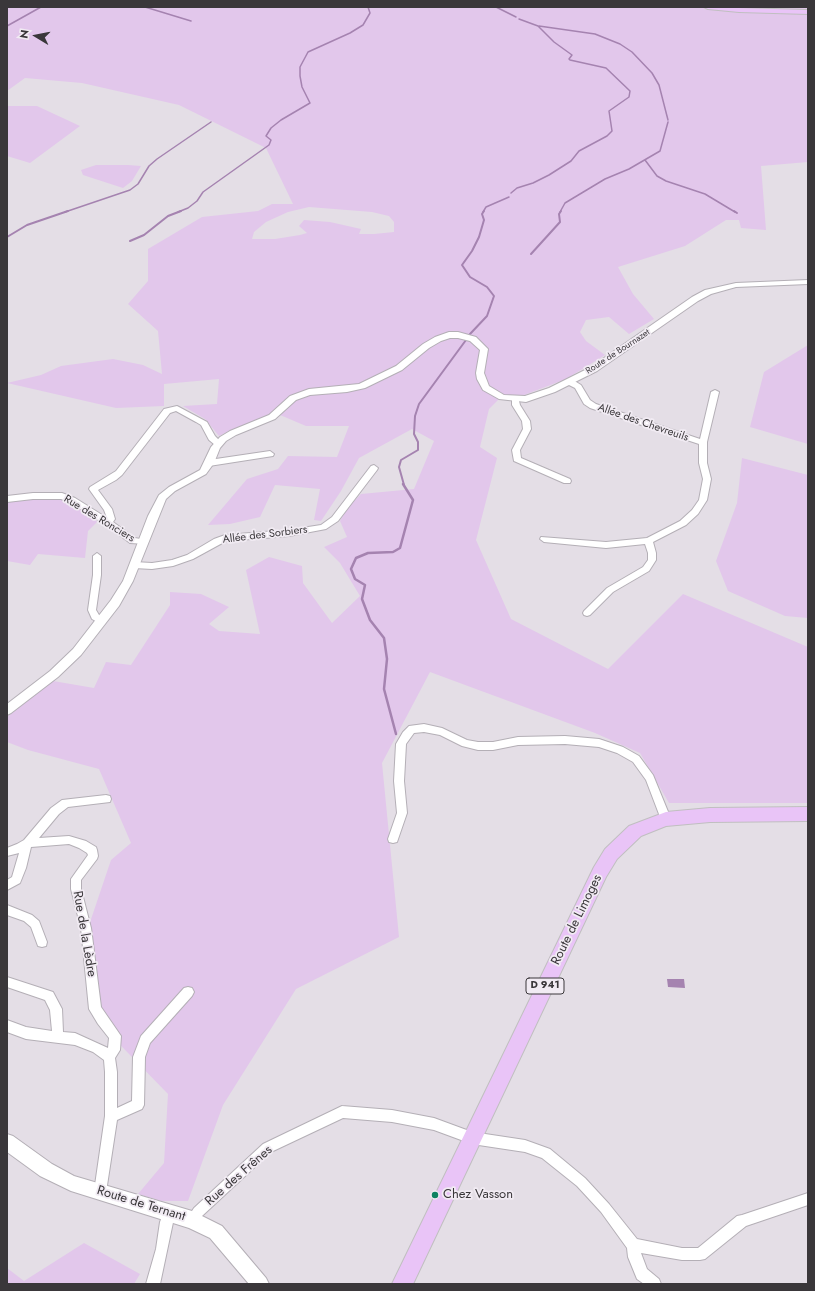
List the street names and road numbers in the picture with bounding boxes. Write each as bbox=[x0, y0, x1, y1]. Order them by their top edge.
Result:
street label: Route de Bournazet bbox=[584, 327, 652, 377]
street label: Allée des Chevreuils bbox=[596, 401, 690, 445]
street label: Rue des Ronciers bbox=[61, 493, 137, 545]
street label: Allée des Sorbiers bbox=[222, 523, 308, 547]
street label: Route de Limoges bbox=[548, 872, 606, 968]
street label: Rue de la Lèdre bbox=[69, 890, 99, 978]
road number: D 941 bbox=[526, 978, 564, 994]
street label: Rue des Frênes bbox=[202, 1143, 276, 1209]
street label: Route de Ternant bbox=[95, 1183, 187, 1225]

